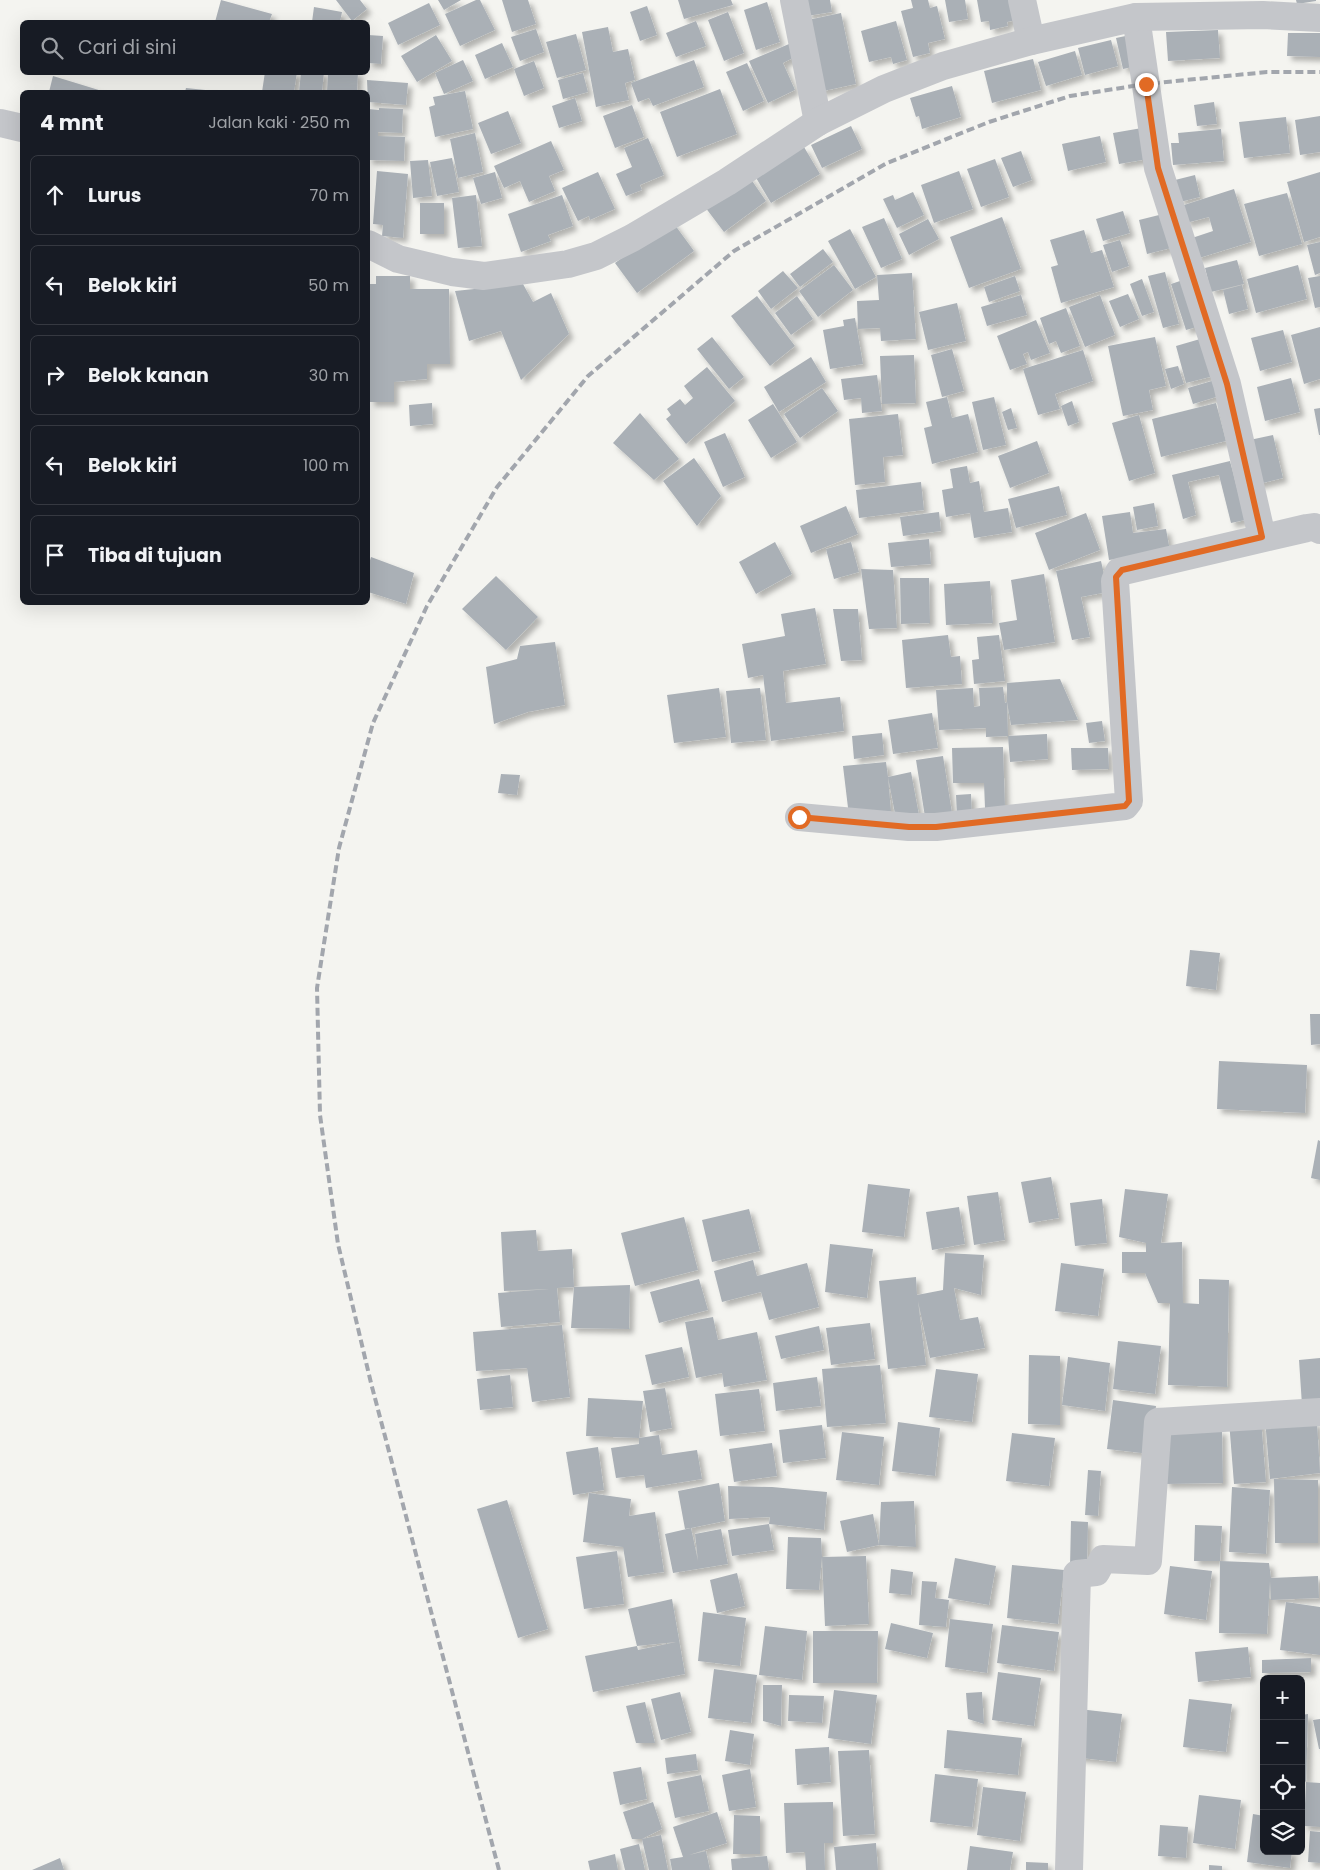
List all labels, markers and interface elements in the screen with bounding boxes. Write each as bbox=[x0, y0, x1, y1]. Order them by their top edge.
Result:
search box bbox=[20, 20, 370, 75]
icon: search bbox=[38, 34, 66, 62]
text: Cari di sini bbox=[78, 34, 176, 61]
route end bbox=[1135, 73, 1158, 96]
text: 4 mnt bbox=[40, 108, 104, 137]
text: Jalan kaki · 250 m bbox=[208, 111, 350, 134]
icon: ahead bbox=[41, 181, 69, 209]
text: Lurus bbox=[88, 182, 141, 209]
text: 70 m bbox=[309, 184, 349, 207]
icon: left bbox=[41, 271, 69, 299]
text: Belok kiri bbox=[88, 272, 177, 299]
text: 50 m bbox=[308, 274, 349, 297]
icon: right bbox=[41, 361, 69, 389]
text: Belok kanan bbox=[88, 362, 209, 389]
text: 30 m bbox=[309, 364, 349, 387]
icon: left bbox=[41, 451, 69, 479]
text: Belok kiri bbox=[88, 452, 177, 479]
text: 100 m bbox=[303, 454, 349, 477]
icon: arrive bbox=[41, 541, 69, 569]
text: Tiba di tujuan bbox=[88, 542, 222, 569]
route start bbox=[788, 806, 811, 829]
map controls bbox=[1260, 1675, 1305, 1855]
button: + bbox=[1260, 1675, 1305, 1720]
button: − bbox=[1260, 1720, 1305, 1765]
button: locate bbox=[1260, 1765, 1305, 1810]
button: layers bbox=[1260, 1810, 1305, 1855]

